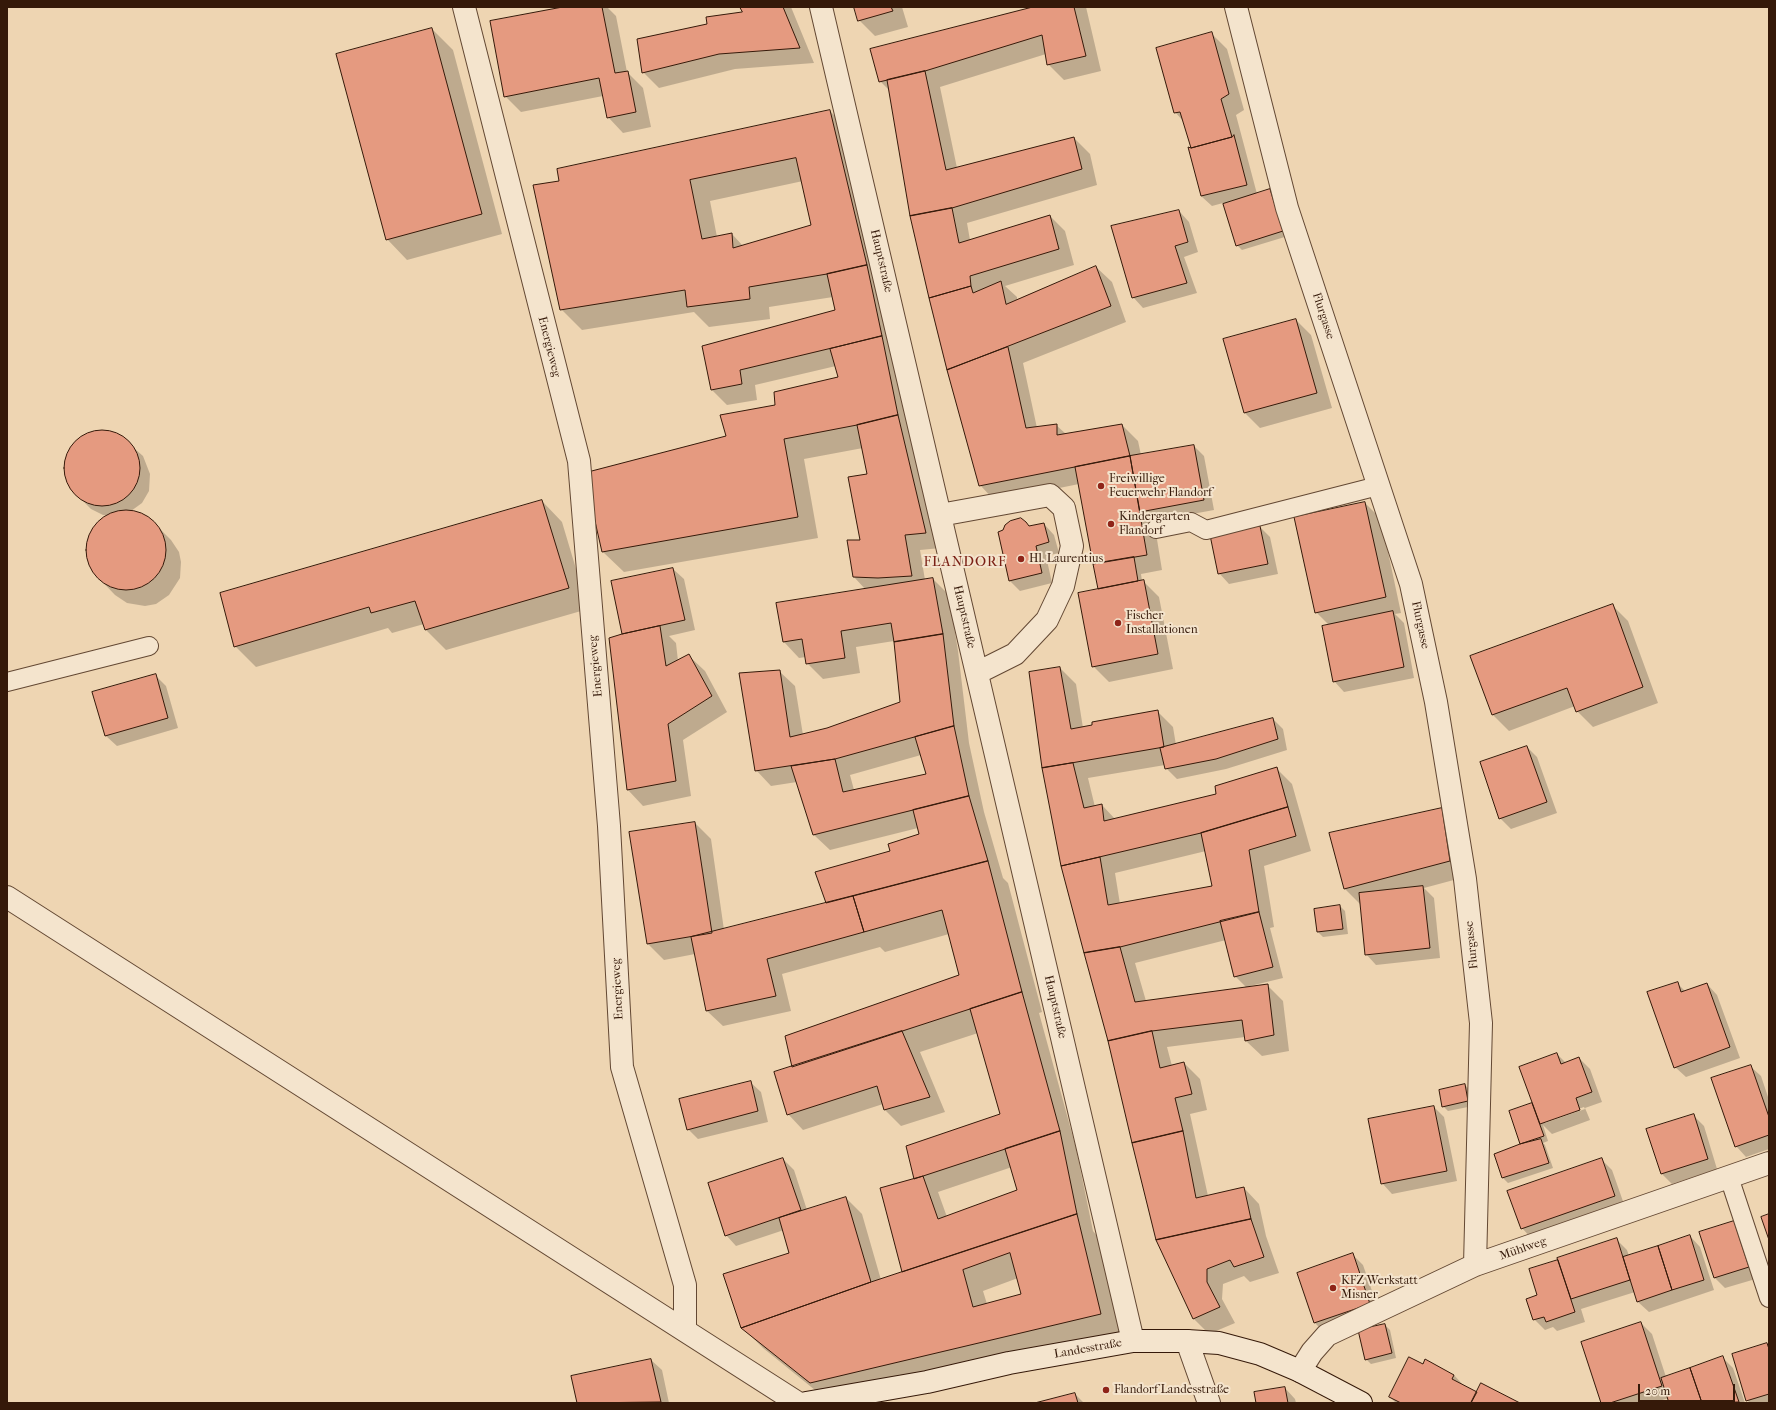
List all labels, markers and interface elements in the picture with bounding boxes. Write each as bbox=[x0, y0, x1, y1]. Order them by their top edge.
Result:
street label: Hauptstraße bbox=[867, 228, 895, 294]
street label: Flurgasse bbox=[1309, 291, 1337, 341]
street label: Energieweg bbox=[535, 315, 563, 379]
place label: Freiwillige Feuerwehr Flandorf bbox=[1109, 472, 1212, 500]
marker: Freiwillige Feuerwehr Flandorf bbox=[1096, 481, 1106, 491]
place label: Kindergarten Flandorf bbox=[1119, 510, 1190, 538]
marker: Kindergarten Flandorf bbox=[1106, 519, 1116, 529]
place label: Hl. Laurentius bbox=[1029, 552, 1103, 566]
marker: Hl. Laurentius bbox=[1016, 554, 1026, 564]
district label: FLANDORF bbox=[923, 555, 1007, 571]
street label: Hauptstraße bbox=[950, 584, 978, 650]
street label: Flurgasse bbox=[1408, 600, 1432, 650]
place label: Fischer Installationen bbox=[1126, 609, 1198, 637]
marker: Fischer Installationen bbox=[1113, 618, 1123, 628]
street label: Energieweg bbox=[586, 634, 606, 698]
street label: Flurgasse bbox=[1462, 920, 1482, 970]
street label: Energieweg bbox=[609, 958, 627, 1020]
street label: Hauptstraße bbox=[1041, 974, 1069, 1040]
street label: Mühlweg bbox=[1498, 1234, 1548, 1264]
place label: KFZ Werkstatt Misner bbox=[1341, 1274, 1418, 1302]
marker: KFZ Werkstatt Misner bbox=[1328, 1283, 1338, 1293]
street label: Landesstraße bbox=[1053, 1336, 1123, 1362]
scale bar bbox=[1640, 1376, 1737, 1402]
place label: Flandorf Landesstraße bbox=[1114, 1383, 1229, 1397]
text: 20 m bbox=[1645, 1384, 1670, 1398]
marker: Flandorf Landesstraße bbox=[1101, 1385, 1111, 1395]

